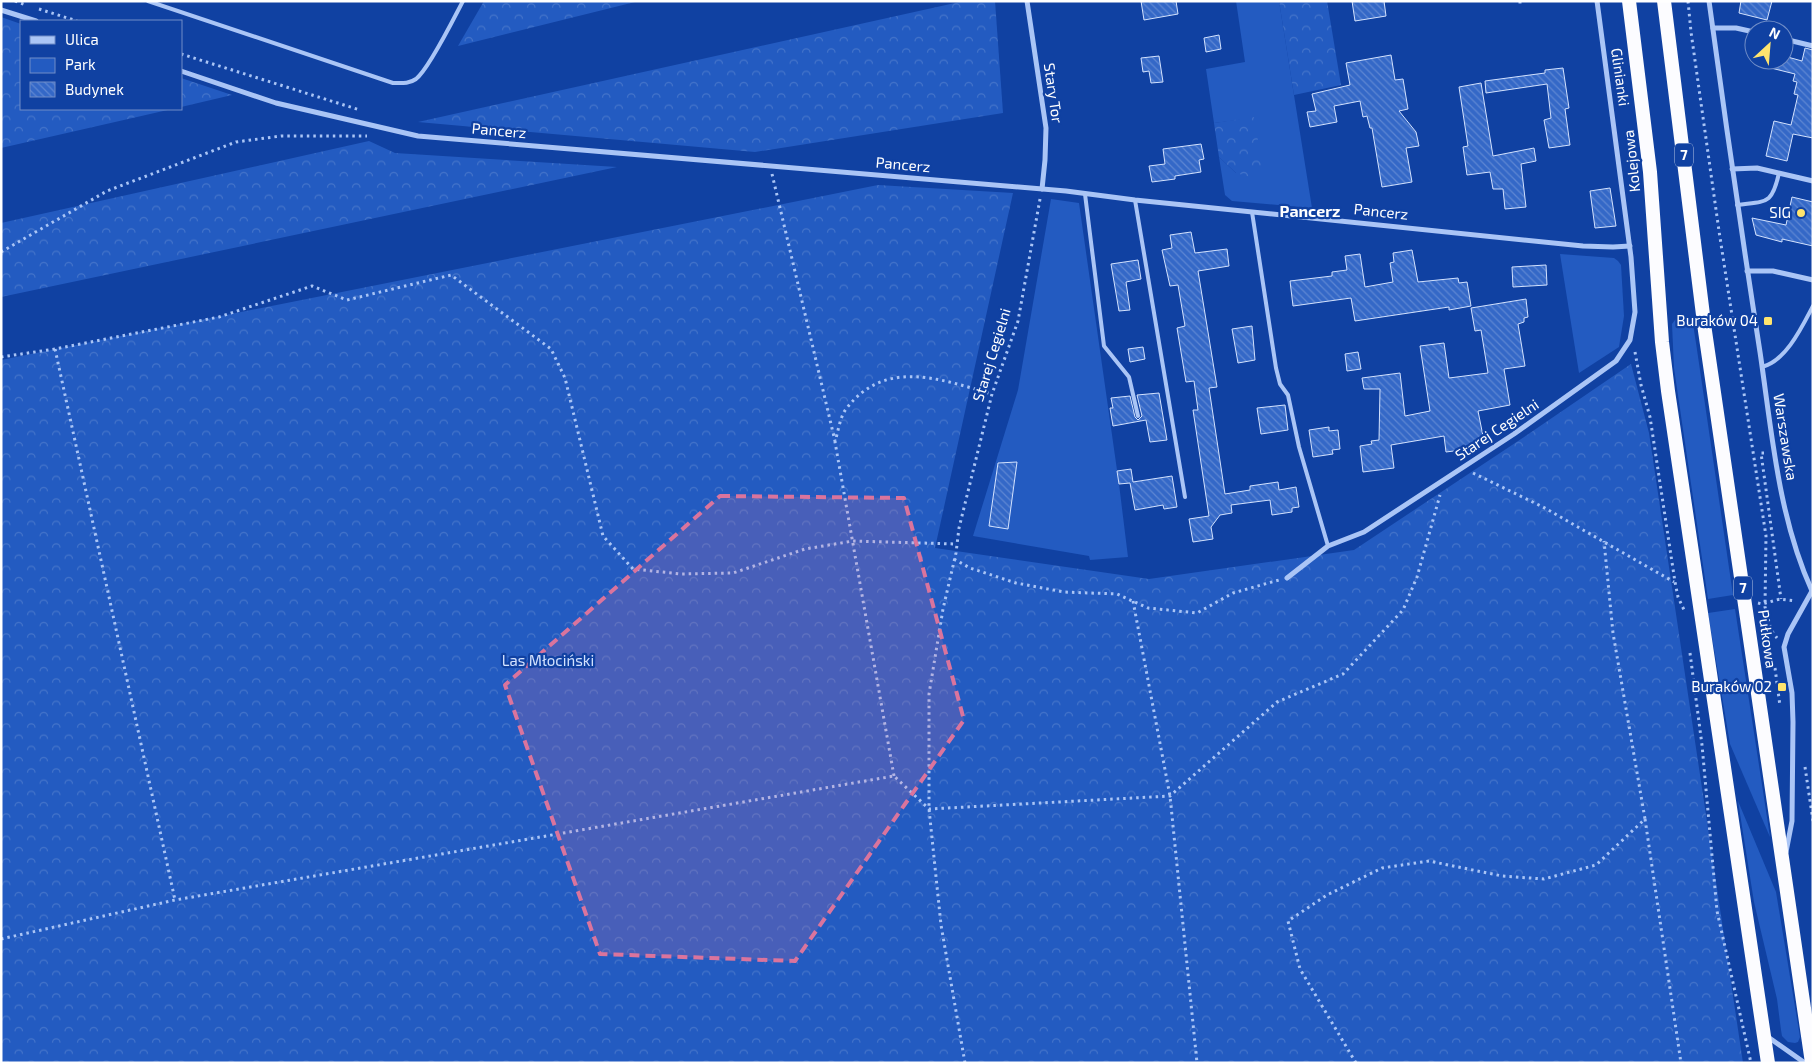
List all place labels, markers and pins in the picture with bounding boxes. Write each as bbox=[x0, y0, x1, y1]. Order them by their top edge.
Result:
place label: SIG bbox=[1769, 203, 1791, 221]
marker: SIG bbox=[1795, 207, 1807, 219]
place label: Buraków 04 bbox=[1676, 311, 1758, 329]
marker: Buraków 04 bbox=[1762, 315, 1774, 327]
place label: Buraków 02 bbox=[1691, 677, 1772, 695]
marker: Buraków 02 bbox=[1776, 681, 1788, 693]

